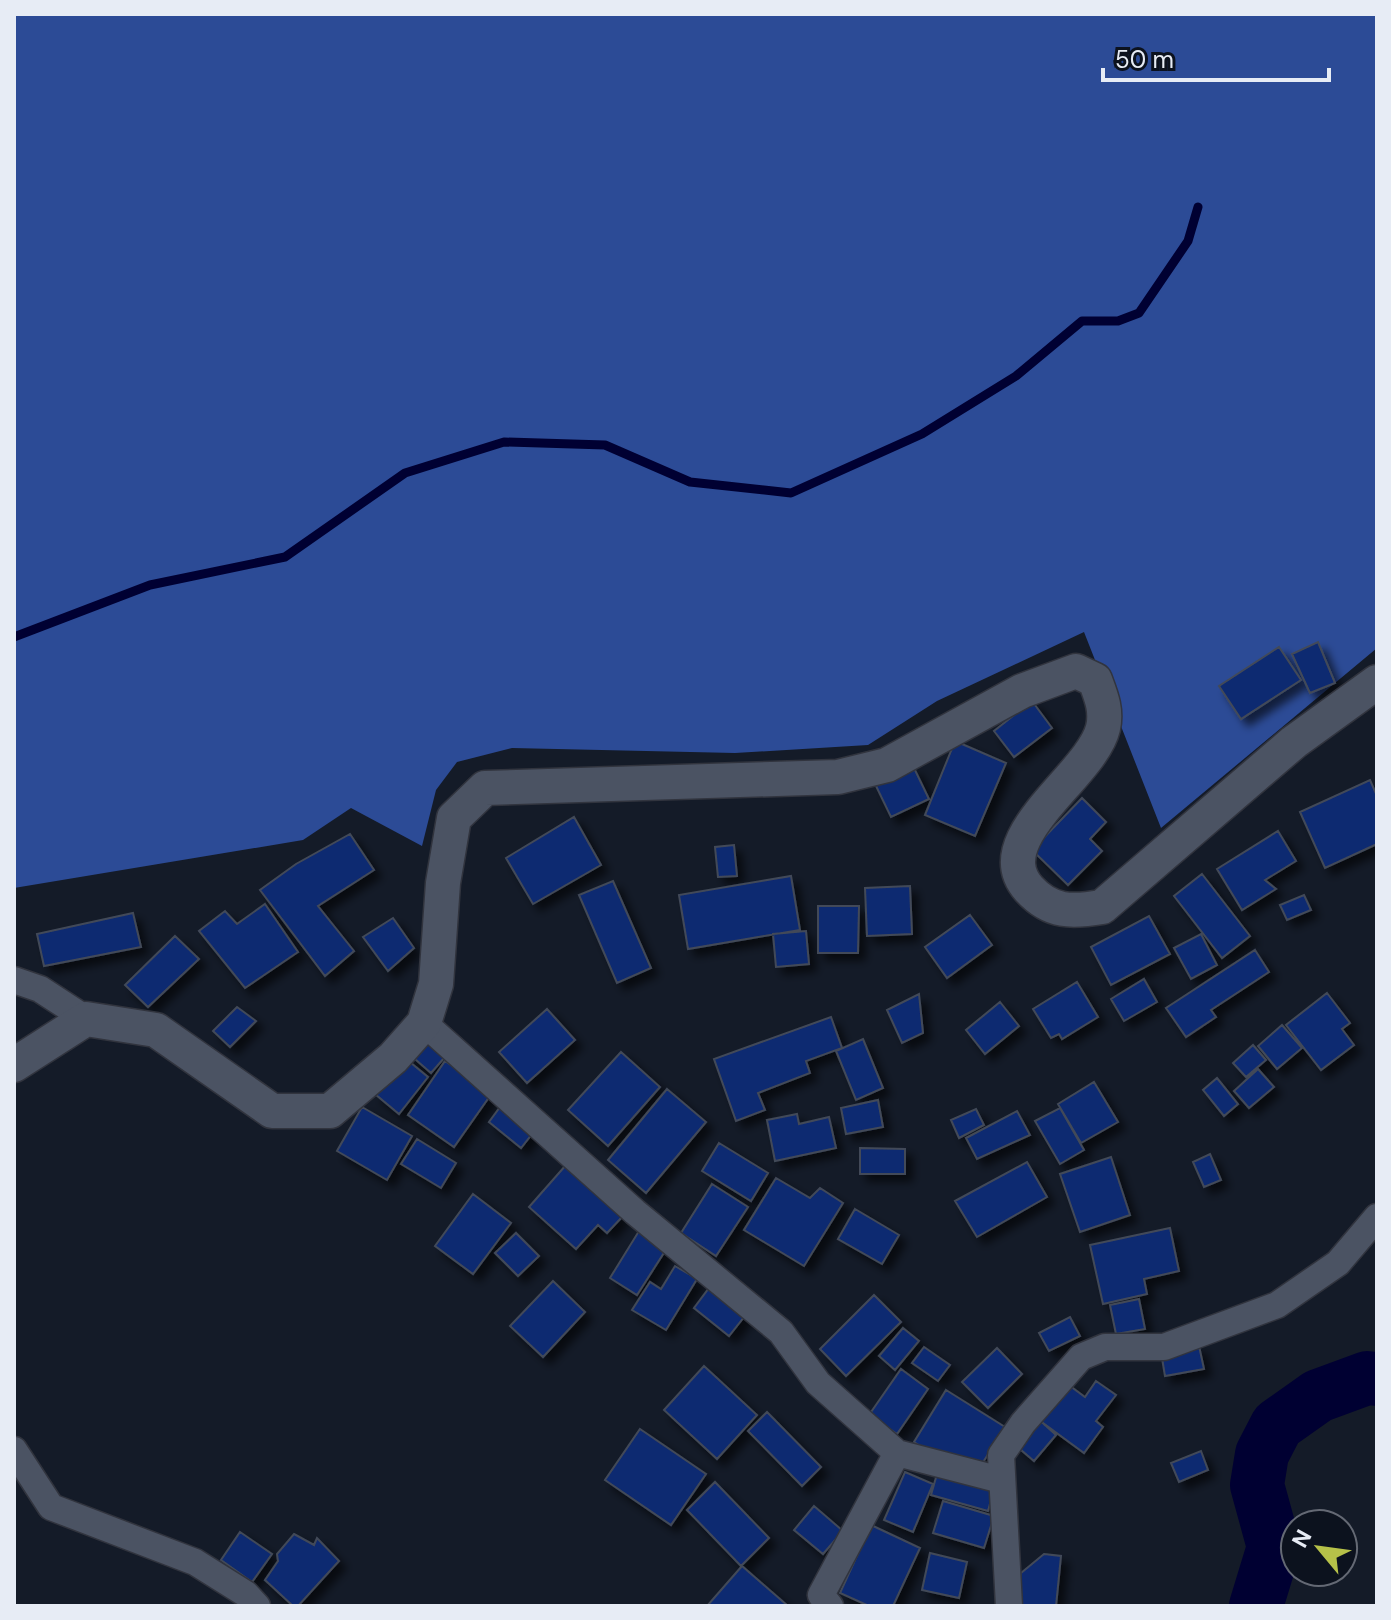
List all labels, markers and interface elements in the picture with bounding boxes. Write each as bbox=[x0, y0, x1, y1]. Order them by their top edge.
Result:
scale bar bbox=[1103, 32, 1329, 82]
text: 50 m bbox=[1115, 44, 1174, 75]
north arrow bbox=[1279, 1508, 1359, 1588]
text: N bbox=[1285, 1524, 1319, 1553]

